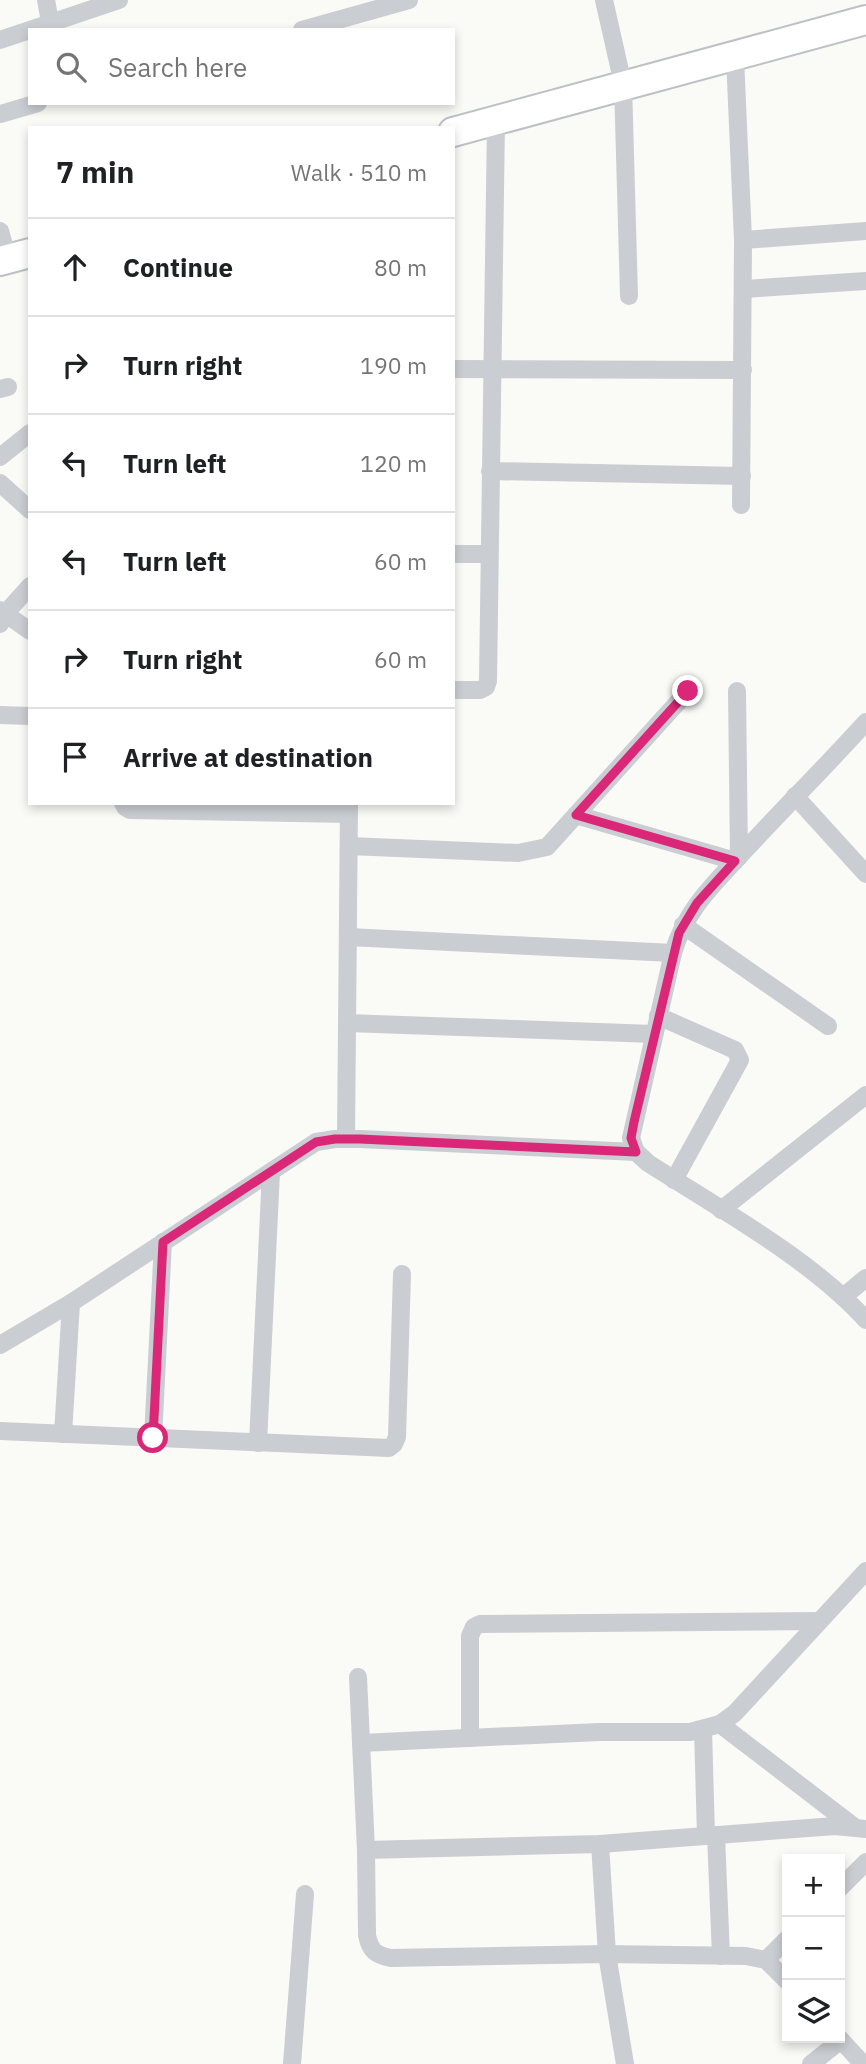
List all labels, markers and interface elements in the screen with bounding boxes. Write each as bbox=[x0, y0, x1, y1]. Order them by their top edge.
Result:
search box bbox=[28, 28, 455, 105]
icon: search bbox=[52, 48, 90, 86]
text: Search here bbox=[108, 50, 247, 84]
text: 7 min bbox=[56, 152, 134, 191]
text: Walk · 510 m bbox=[291, 157, 427, 187]
icon: ahead bbox=[56, 248, 94, 286]
text: Continue bbox=[123, 250, 233, 284]
text: 80 m bbox=[374, 252, 427, 282]
icon: right bbox=[56, 346, 94, 384]
text: Turn right bbox=[123, 348, 242, 382]
text: 190 m bbox=[360, 350, 427, 380]
icon: left bbox=[56, 444, 94, 482]
text: Turn left bbox=[123, 446, 226, 480]
text: 120 m bbox=[360, 448, 427, 478]
icon: left bbox=[56, 542, 94, 580]
text: Turn left bbox=[123, 544, 226, 578]
text: 60 m bbox=[374, 546, 427, 576]
icon: right bbox=[56, 640, 94, 678]
text: Turn right bbox=[123, 642, 242, 676]
text: 60 m bbox=[374, 644, 427, 674]
route end bbox=[672, 675, 703, 706]
icon: arrive bbox=[56, 738, 94, 776]
text: Arrive at destination bbox=[123, 740, 373, 774]
route start bbox=[137, 1422, 168, 1453]
map controls bbox=[782, 1854, 845, 2043]
button: + bbox=[782, 1854, 845, 1917]
button: − bbox=[782, 1917, 845, 1980]
button: layers bbox=[782, 1980, 845, 2043]

